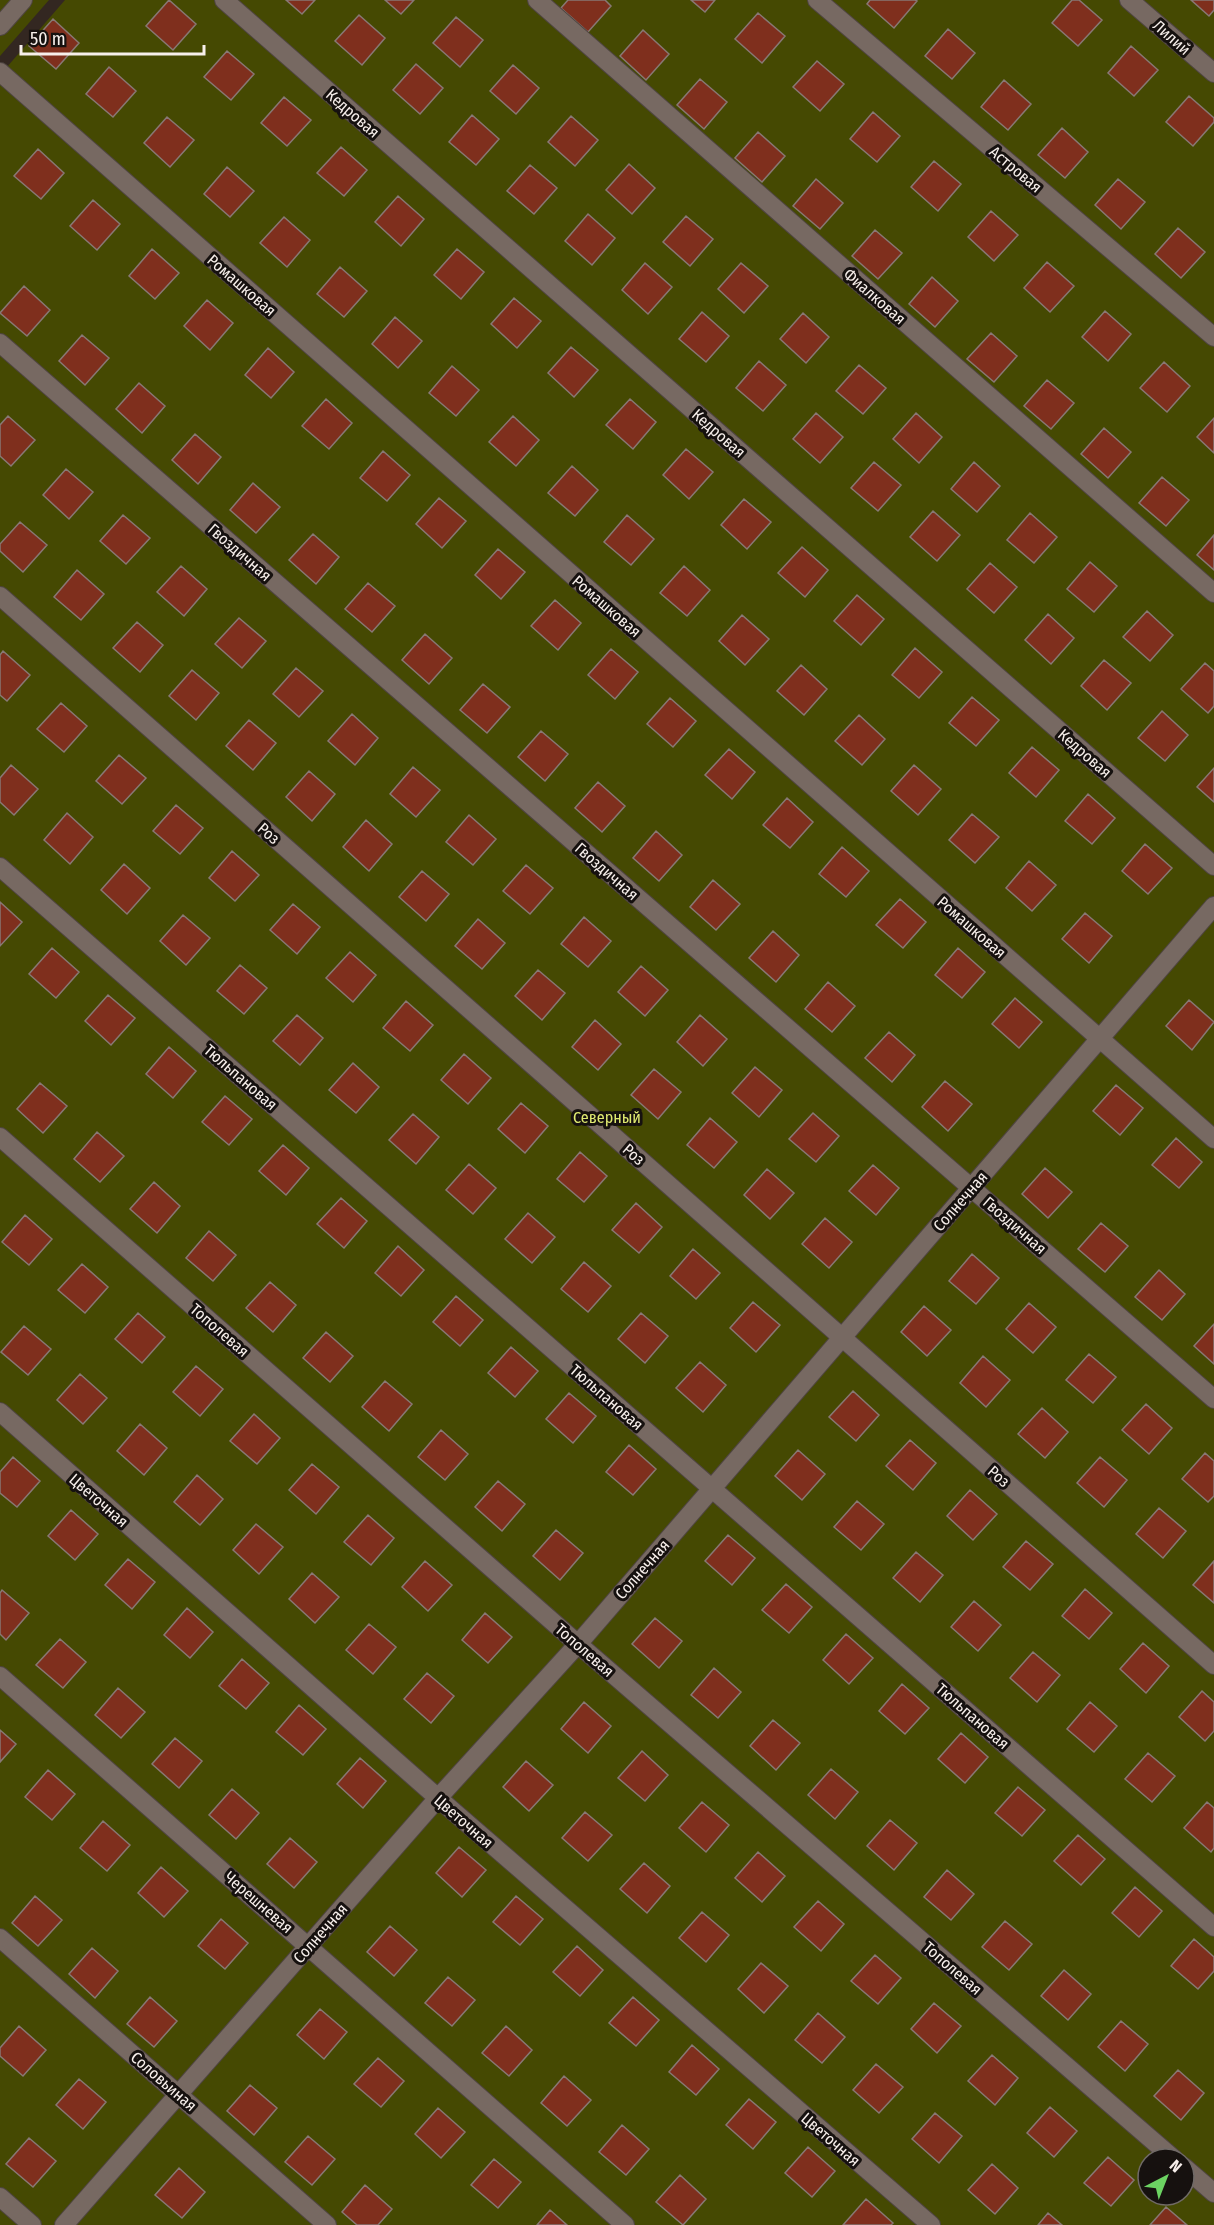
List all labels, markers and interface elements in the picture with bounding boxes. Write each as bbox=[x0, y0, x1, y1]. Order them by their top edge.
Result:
street label: Лилий bbox=[1149, 16, 1194, 59]
scale bar bbox=[21, 18, 204, 56]
text: 50 m bbox=[30, 28, 66, 50]
street label: Кедровая bbox=[322, 85, 383, 142]
street label: Астровая bbox=[986, 142, 1046, 197]
street label: Ромашковая bbox=[203, 250, 280, 320]
street label: Фиалковая bbox=[840, 264, 910, 328]
street label: Кедровая bbox=[688, 405, 749, 462]
street label: Гвоздичная bbox=[204, 520, 275, 585]
street label: Ромашковая bbox=[568, 571, 645, 641]
street label: Кедровая bbox=[1054, 725, 1115, 782]
street label: Роз bbox=[254, 819, 284, 848]
street label: Гвоздичная bbox=[571, 839, 642, 904]
street label: Ромашковая bbox=[933, 892, 1010, 962]
street label: Тюльпановая bbox=[200, 1040, 281, 1114]
park label: Северный bbox=[573, 1108, 641, 1127]
street label: Роз bbox=[619, 1140, 649, 1169]
street label: Солнечная bbox=[929, 1168, 991, 1235]
street label: Гвоздичная bbox=[979, 1193, 1050, 1258]
street label: Тополевая bbox=[186, 1300, 253, 1361]
street label: Тюльпановая bbox=[566, 1360, 647, 1434]
street label: Роз bbox=[984, 1462, 1014, 1491]
street label: Цветочная bbox=[65, 1470, 132, 1531]
street label: Солнечная bbox=[611, 1536, 673, 1603]
street label: Тополевая bbox=[551, 1620, 618, 1681]
street label: Тюльпановая bbox=[932, 1679, 1013, 1753]
street label: Цветочная bbox=[430, 1791, 497, 1852]
street label: Черешневая bbox=[221, 1867, 297, 1937]
street label: Солнечная bbox=[289, 1900, 351, 1967]
street label: Тополевая bbox=[919, 1938, 986, 1999]
street label: Соловьиная bbox=[127, 2048, 200, 2115]
street label: Цветочная bbox=[797, 2109, 864, 2170]
north arrow bbox=[1136, 2147, 1196, 2207]
text: N bbox=[1166, 2156, 1186, 2176]

